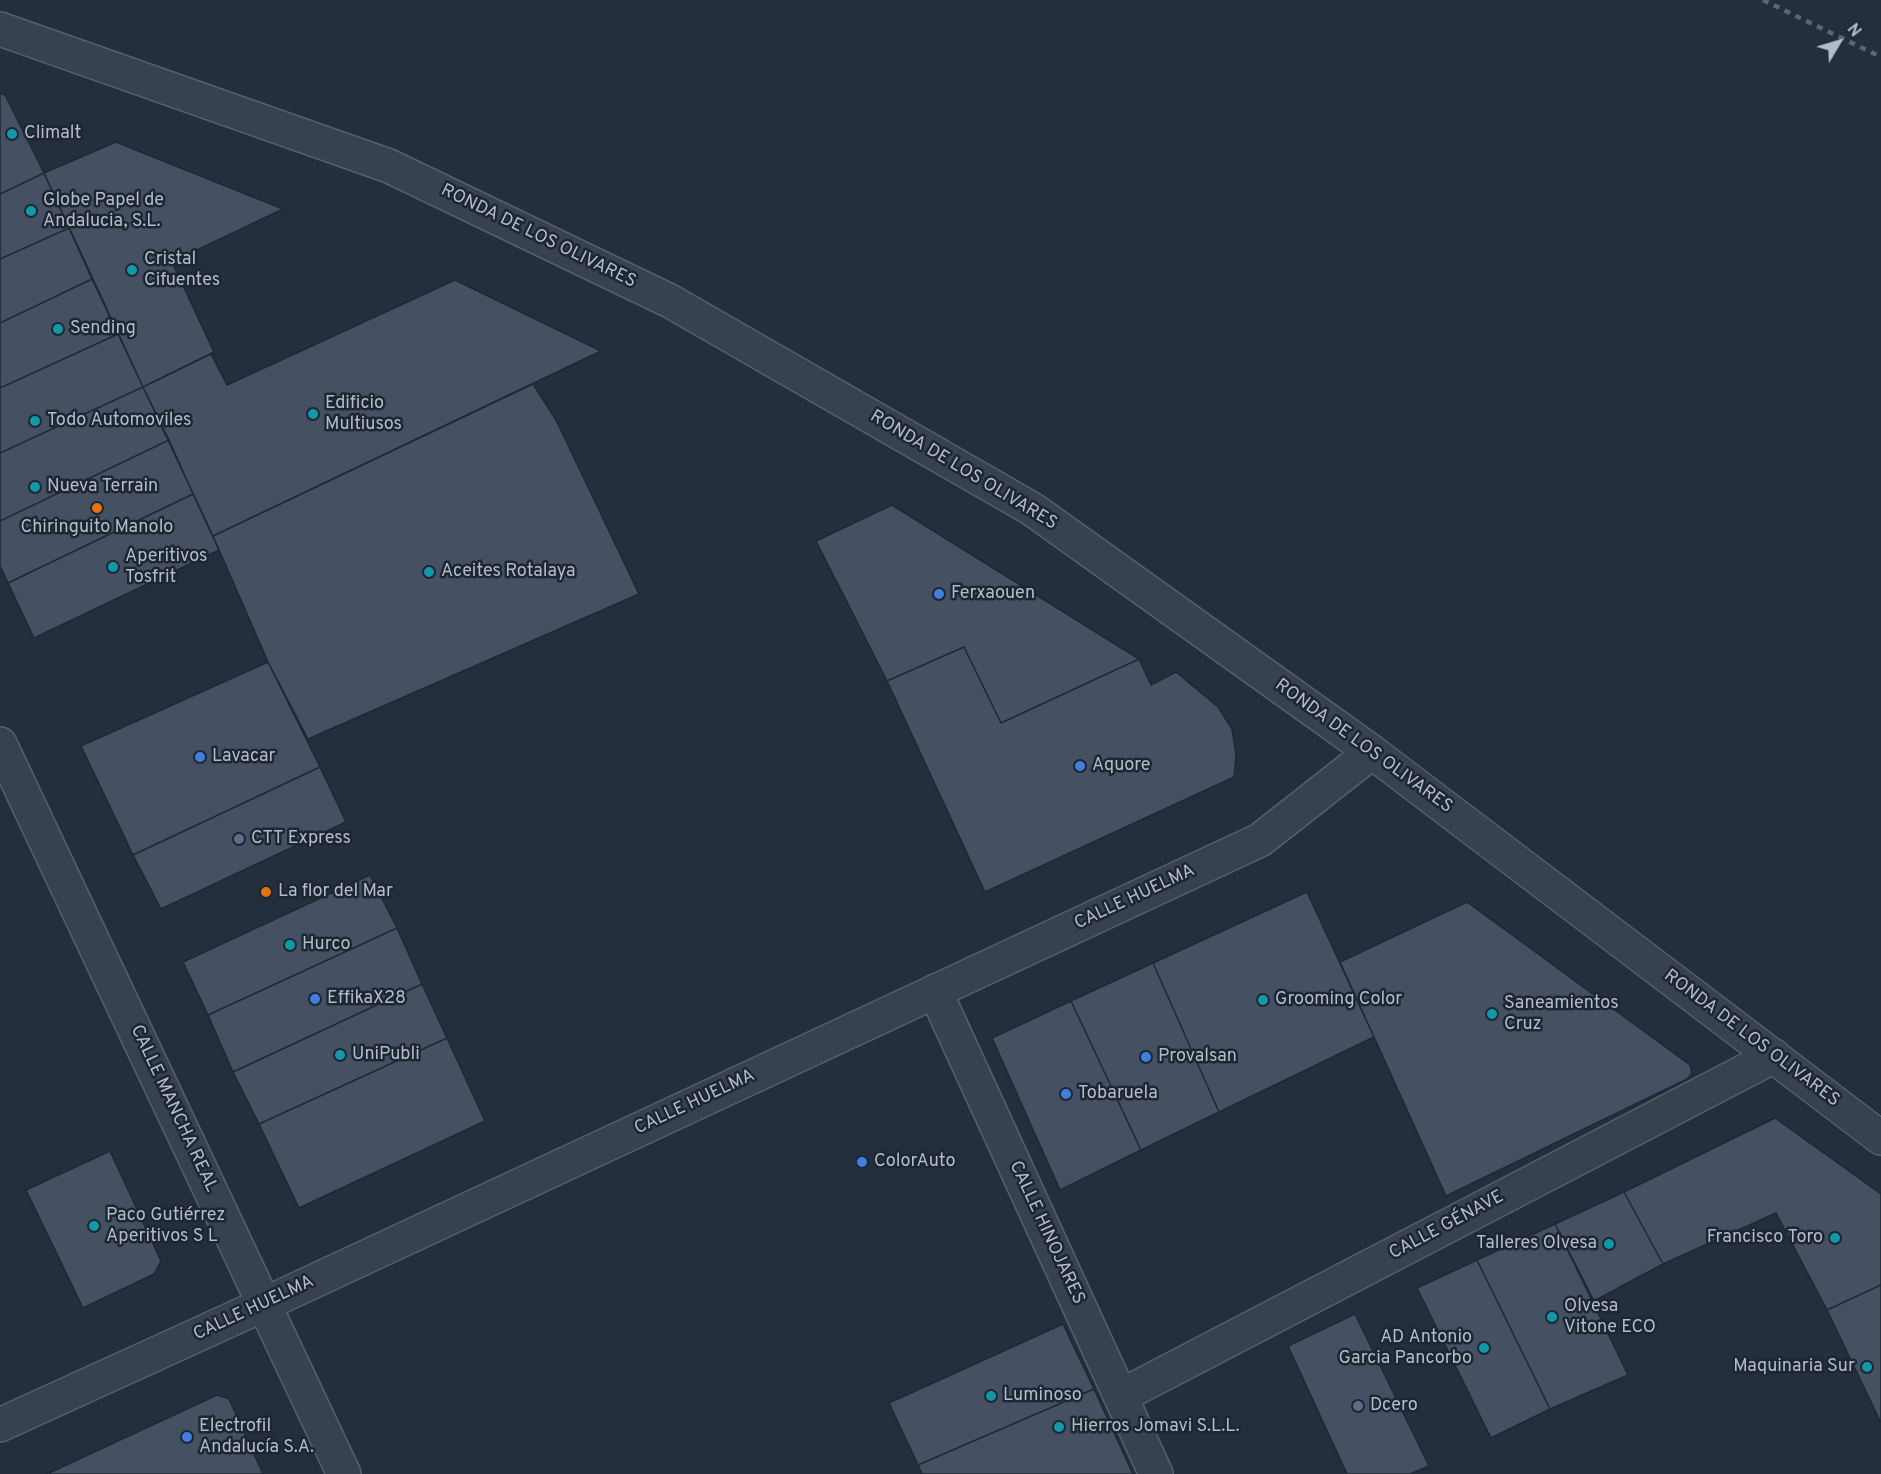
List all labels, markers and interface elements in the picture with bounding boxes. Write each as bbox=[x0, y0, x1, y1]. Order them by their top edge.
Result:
north arrow bbox=[1809, 12, 1869, 72]
text: N bbox=[1842, 20, 1865, 42]
place label: Climalt bbox=[24, 123, 81, 145]
marker: Climalt bbox=[5, 127, 19, 141]
street label: RONDA DE LOS OLIVARES bbox=[437, 180, 639, 294]
place label: Globe Papel de Andalucia, S.L. bbox=[43, 190, 164, 232]
marker: Globe Papel de Andalucia, S.L. bbox=[24, 204, 38, 218]
place label: Cristal Cifuentes bbox=[144, 249, 220, 292]
marker: Cristal Cifuentes bbox=[125, 263, 139, 277]
place label: Sending bbox=[70, 318, 136, 340]
marker: Sending bbox=[51, 322, 65, 336]
place label: Edificio Multiusos bbox=[325, 393, 402, 436]
street label: RONDA DE LOS OLIVARES bbox=[865, 406, 1061, 536]
marker: Edificio Multiusos bbox=[306, 407, 320, 421]
place label: Todo Automoviles bbox=[47, 410, 191, 432]
marker: Todo Automoviles bbox=[28, 414, 42, 428]
place label: Nueva Terrain bbox=[47, 476, 158, 498]
marker: Nueva Terrain bbox=[28, 480, 42, 494]
marker: Chiringuito Manolo bbox=[90, 501, 104, 515]
place label: Chiringuito Manolo bbox=[21, 517, 173, 539]
place label: Aperitivos Tosfrit bbox=[125, 546, 207, 588]
marker: Aperitivos Tosfrit bbox=[106, 560, 120, 574]
place label: Aceites Rotalaya bbox=[441, 561, 575, 583]
marker: Aceites Rotalaya bbox=[422, 565, 436, 579]
place label: Ferxaouen bbox=[951, 583, 1035, 605]
marker: Ferxaouen bbox=[932, 587, 946, 601]
street label: RONDA DE LOS OLIVARES bbox=[1270, 675, 1456, 819]
place label: Lavacar bbox=[212, 746, 276, 768]
marker: Lavacar bbox=[193, 750, 207, 764]
place label: Aquore bbox=[1092, 755, 1150, 777]
marker: Aquore bbox=[1073, 759, 1087, 773]
place label: CTT Express bbox=[251, 828, 351, 850]
marker: CTT Express bbox=[232, 832, 246, 846]
street label: CALLE HUELMA bbox=[1071, 861, 1199, 935]
place label: La flor del Mar bbox=[278, 881, 393, 903]
marker: La flor del Mar bbox=[259, 885, 273, 899]
place label: Hurco bbox=[302, 934, 351, 956]
marker: Hurco bbox=[283, 938, 297, 952]
street label: RONDA DE LOS OLIVARES bbox=[1659, 966, 1843, 1112]
place label: EffikaX28 bbox=[327, 988, 406, 1010]
place label: Grooming Color bbox=[1275, 989, 1402, 1011]
marker: EffikaX28 bbox=[308, 992, 322, 1006]
marker: Grooming Color bbox=[1256, 993, 1270, 1007]
place label: Saneamientos Cruz bbox=[1504, 993, 1619, 1036]
marker: Saneamientos Cruz bbox=[1485, 1007, 1499, 1021]
street label: CALLE MANCHA REAL bbox=[125, 1022, 221, 1196]
place label: UniPubli bbox=[352, 1044, 420, 1066]
place label: Provalsan bbox=[1158, 1046, 1237, 1068]
marker: UniPubli bbox=[333, 1048, 347, 1062]
marker: Provalsan bbox=[1139, 1050, 1153, 1064]
street label: CALLE HUELMA bbox=[631, 1066, 759, 1140]
place label: Tobaruela bbox=[1078, 1083, 1158, 1105]
marker: Tobaruela bbox=[1059, 1087, 1073, 1101]
place label: ColorAuto bbox=[874, 1151, 955, 1173]
marker: ColorAuto bbox=[855, 1155, 869, 1169]
street label: CALLE HINOJARES bbox=[1003, 1158, 1089, 1308]
street label: CALLE GÉNAVE bbox=[1386, 1187, 1508, 1265]
place label: Paco Gutiérrez Aperitivos S L bbox=[106, 1205, 225, 1248]
marker: Paco Gutiérrez Aperitivos S L bbox=[87, 1219, 101, 1233]
place label: Francisco Toro bbox=[1707, 1227, 1823, 1249]
marker: Francisco Toro bbox=[1828, 1231, 1842, 1245]
place label: Talleres Olvesa bbox=[1476, 1233, 1597, 1255]
marker: Talleres Olvesa bbox=[1602, 1237, 1616, 1251]
street label: CALLE HUELMA bbox=[190, 1272, 318, 1346]
place label: Olvesa Vitone ECO bbox=[1564, 1296, 1656, 1338]
marker: Olvesa Vitone ECO bbox=[1545, 1310, 1559, 1324]
place label: AD Antonio Garcia Pancorbo bbox=[1339, 1327, 1472, 1370]
marker: AD Antonio Garcia Pancorbo bbox=[1477, 1341, 1491, 1355]
place label: Maquinaria Sur bbox=[1733, 1356, 1855, 1378]
marker: Maquinaria Sur bbox=[1860, 1360, 1874, 1374]
place label: Luminoso bbox=[1003, 1385, 1082, 1407]
marker: Luminoso bbox=[984, 1389, 998, 1403]
place label: Dcero bbox=[1370, 1395, 1418, 1417]
marker: Dcero bbox=[1351, 1399, 1365, 1413]
place label: Electrofil Andalucía S.A. bbox=[199, 1416, 314, 1458]
place label: Hierros Jomavi S.L.L. bbox=[1071, 1416, 1240, 1438]
marker: Hierros Jomavi S.L.L. bbox=[1052, 1420, 1066, 1434]
marker: Electrofil Andalucía S.A. bbox=[180, 1430, 194, 1444]

